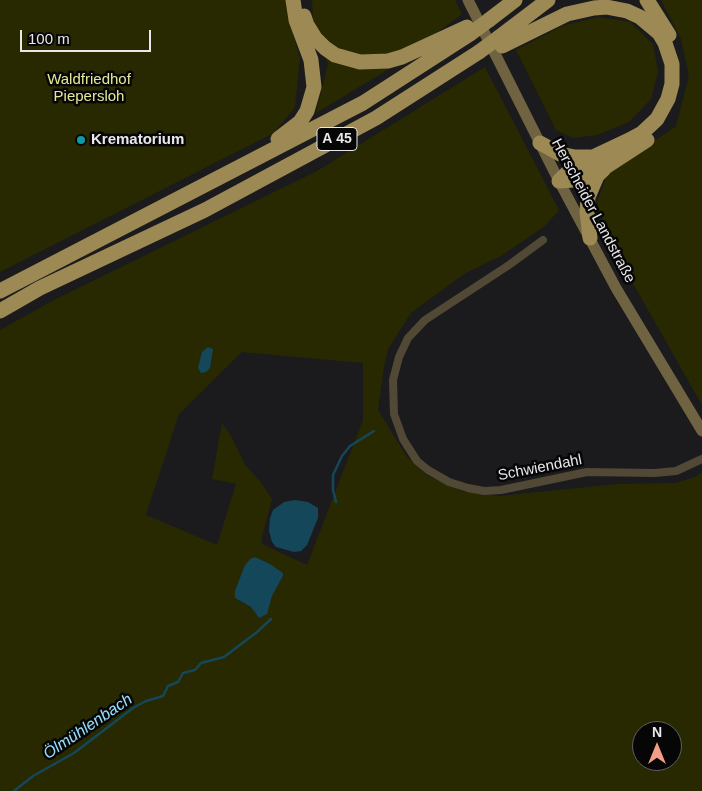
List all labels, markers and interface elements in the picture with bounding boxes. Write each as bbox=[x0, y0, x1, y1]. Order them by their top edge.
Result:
scale bar bbox=[22, 20, 154, 52]
text: 100 m bbox=[28, 30, 70, 47]
park label: Waldfriedhof Piepersloh bbox=[47, 71, 131, 106]
road number: A 45 bbox=[317, 128, 357, 150]
place label: Krematorium bbox=[91, 131, 184, 149]
marker: Krematorium bbox=[75, 134, 87, 146]
street label: Herscheider Landstraße bbox=[547, 136, 639, 286]
street label: Schwiendahl bbox=[497, 451, 583, 485]
water label: Ölmühlenbach bbox=[40, 690, 136, 764]
north arrow bbox=[632, 721, 682, 771]
text: N bbox=[652, 724, 662, 740]

